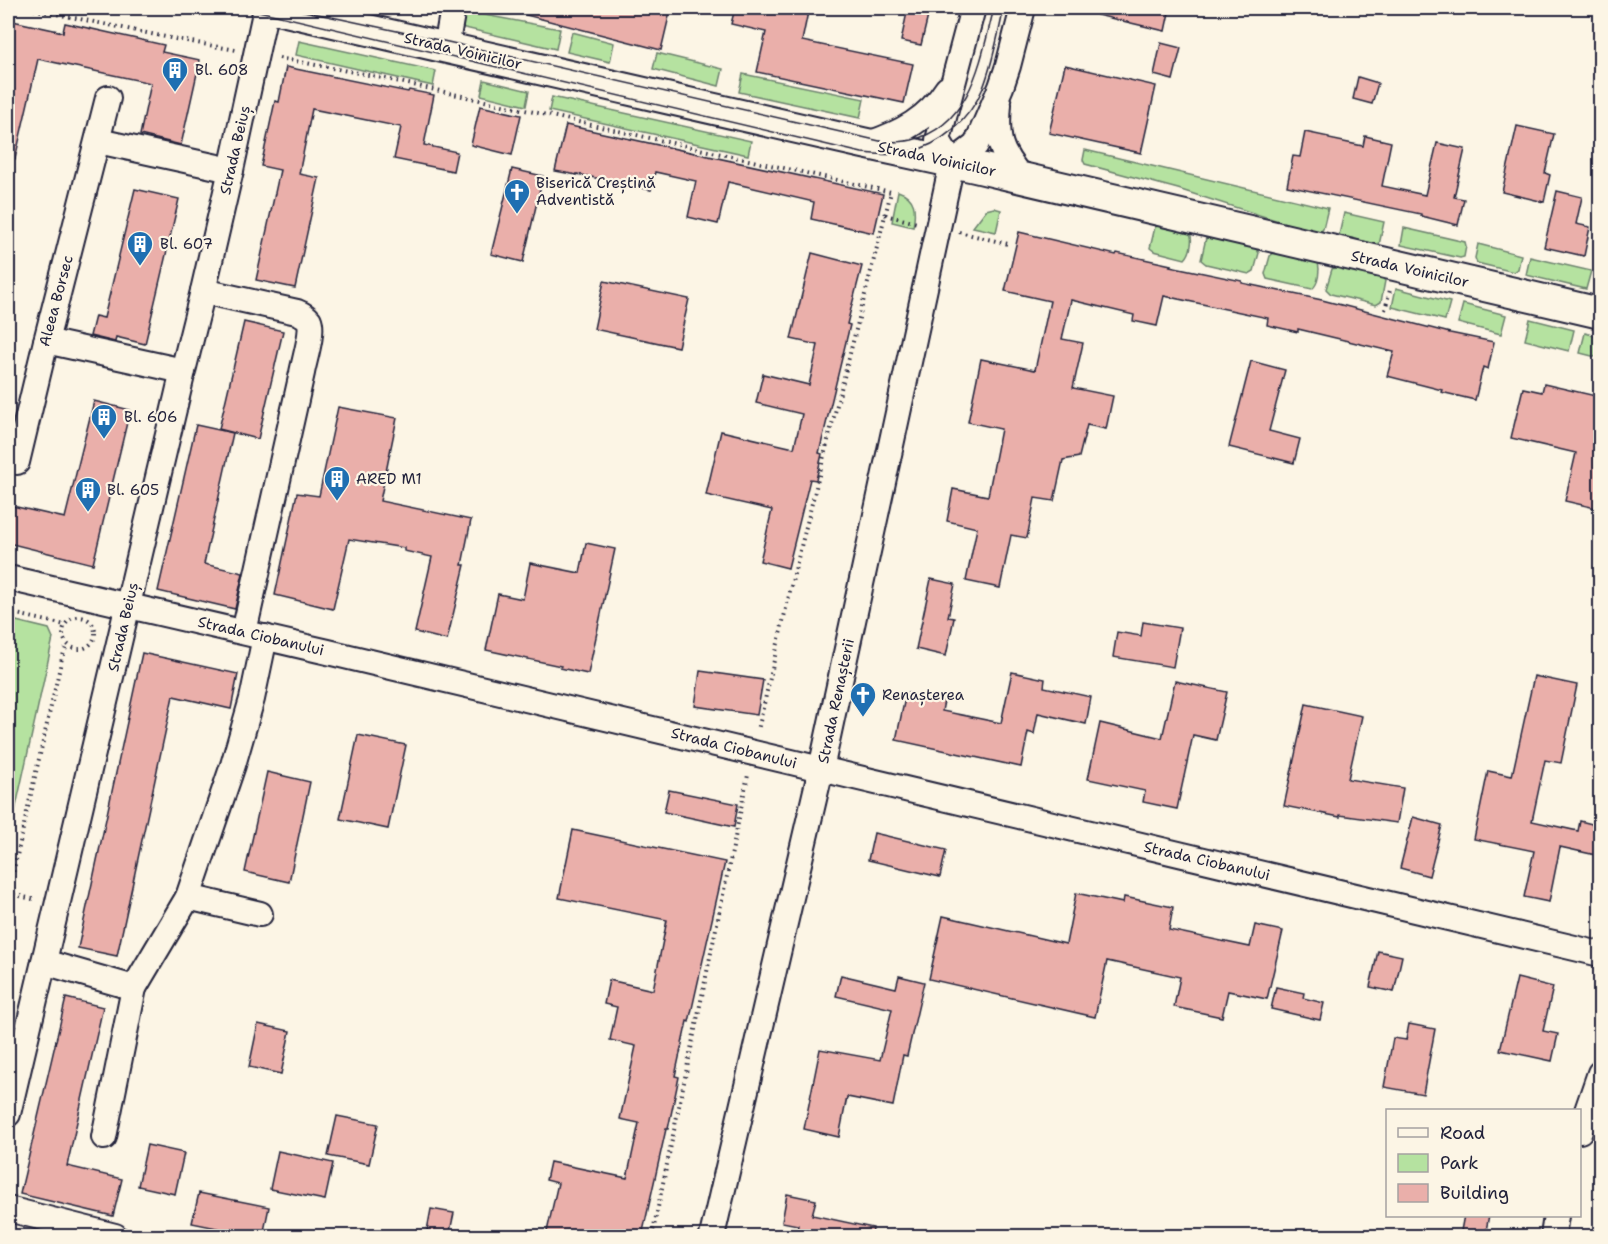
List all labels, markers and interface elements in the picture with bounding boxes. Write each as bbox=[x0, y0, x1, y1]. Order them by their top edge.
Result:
street label: Strada Voinicilor bbox=[402, 28, 524, 74]
building icon: Bl. 608 bbox=[160, 55, 190, 93]
place label: Bl. 608 bbox=[195, 60, 249, 80]
street label: Strada Beiuș bbox=[215, 103, 256, 197]
street label: Strada Voinicilor bbox=[876, 137, 998, 181]
place label: Biserică Creștină Adventistă bbox=[536, 173, 656, 210]
church icon: Biserică Creștină Adventistă bbox=[502, 177, 532, 215]
building icon: Bl. 607 bbox=[125, 229, 155, 267]
place label: Bl. 607 bbox=[160, 234, 213, 254]
street label: Strada Voinicilor bbox=[1349, 246, 1471, 292]
street label: Aleea Borsec bbox=[34, 253, 78, 349]
building icon: Bl. 606 bbox=[89, 402, 119, 440]
place label: Bl. 606 bbox=[124, 407, 178, 427]
building icon: ARED M1 bbox=[322, 464, 352, 502]
place label: ARED M1 bbox=[356, 469, 422, 489]
building icon: Bl. 605 bbox=[73, 475, 103, 513]
place label: Bl. 605 bbox=[107, 480, 159, 500]
street label: Strada Beiuș bbox=[103, 580, 144, 674]
street label: Strada Ciobanului bbox=[196, 612, 326, 660]
street label: Strada Renașterii bbox=[813, 637, 860, 765]
church icon: Renașterea bbox=[848, 680, 878, 718]
place label: Renașterea bbox=[882, 685, 965, 706]
street label: Strada Ciobanului bbox=[669, 723, 799, 773]
street label: Strada Ciobanului bbox=[1142, 837, 1272, 885]
legend bbox=[1386, 1109, 1581, 1217]
text: Road bbox=[1440, 1121, 1485, 1145]
text: Park bbox=[1440, 1151, 1479, 1175]
text: Building bbox=[1440, 1181, 1509, 1205]

